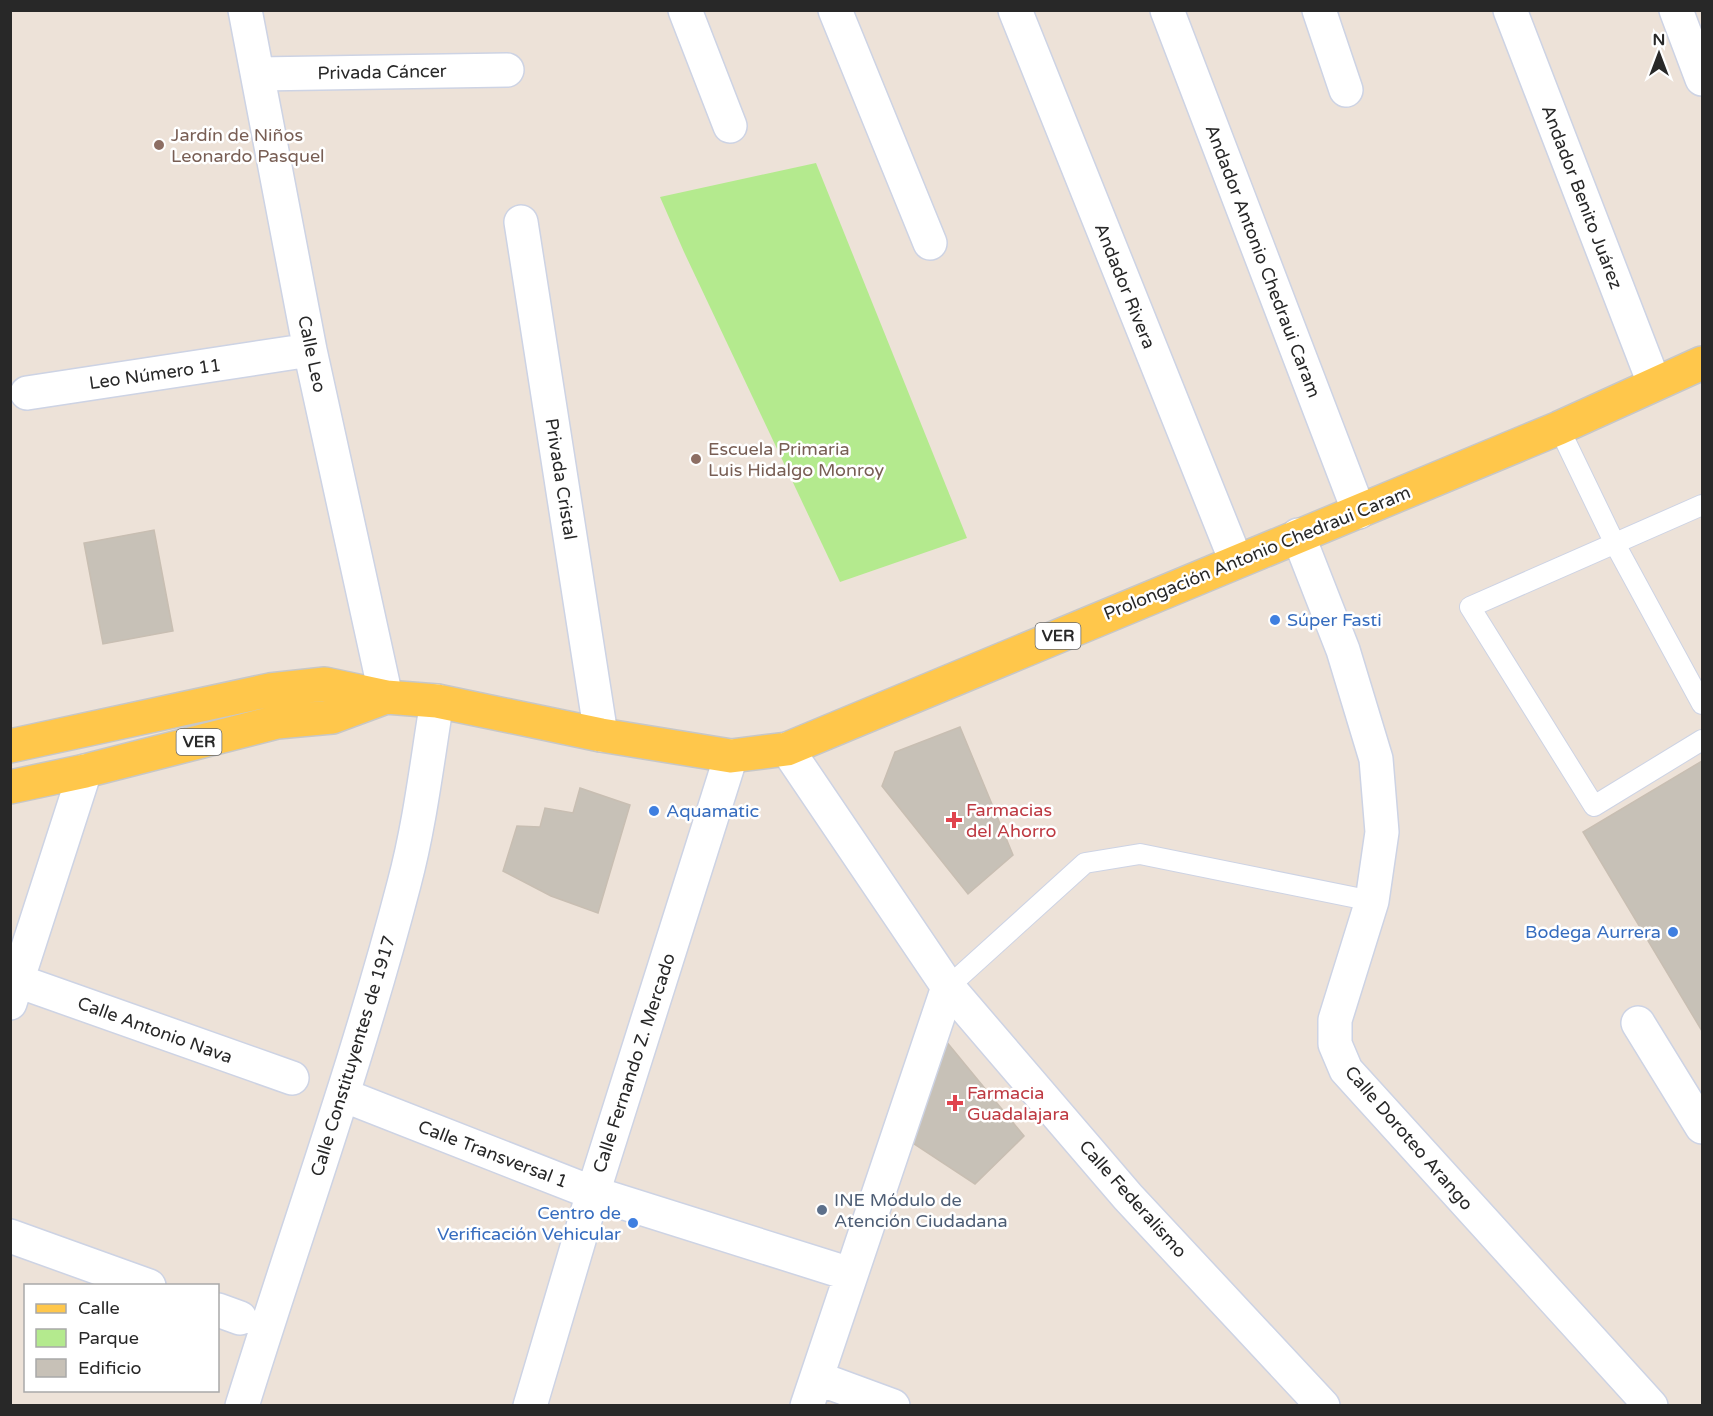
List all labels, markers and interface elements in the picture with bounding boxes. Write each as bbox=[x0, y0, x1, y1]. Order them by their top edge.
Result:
north arrow bbox=[1629, 24, 1689, 84]
text: N bbox=[1653, 30, 1665, 50]
street label: Privada Cáncer bbox=[317, 60, 447, 84]
street label: Andador Benito Juárez bbox=[1537, 102, 1627, 292]
street label: Andador Antonio Chedraui Caram bbox=[1201, 121, 1325, 401]
place label: Jardín de Niños Leonardo Pasquel bbox=[171, 124, 325, 167]
marker: Jardín de Niños Leonardo Pasquel bbox=[152, 138, 166, 152]
street label: Andador Rivera bbox=[1090, 220, 1160, 352]
street label: Calle Leo bbox=[293, 314, 331, 394]
street label: Leo Número 11 bbox=[88, 354, 222, 394]
street label: Privada Cristal bbox=[541, 417, 581, 541]
place label: Escuela Primaria Luis Hidalgo Monroy bbox=[708, 438, 884, 481]
marker: Escuela Primaria Luis Hidalgo Monroy bbox=[689, 452, 703, 466]
street label: Prolongación Antonio Chedraui Caram bbox=[1100, 481, 1414, 625]
place label: Súper Fasti bbox=[1287, 609, 1382, 631]
marker: Súper Fasti bbox=[1268, 613, 1282, 627]
road number: VER bbox=[1036, 623, 1080, 649]
road number: VER bbox=[176, 729, 222, 755]
place label: Farmacias del Ahorro bbox=[966, 799, 1056, 842]
place label: Aquamatic bbox=[666, 800, 759, 822]
marker: Aquamatic bbox=[647, 804, 661, 818]
marker: Farmacias del Ahorro bbox=[947, 813, 961, 827]
place label: Bodega Aurrera bbox=[1525, 921, 1661, 943]
marker: Bodega Aurrera bbox=[1666, 925, 1680, 939]
street label: Calle Constituyentes de 1917 bbox=[306, 933, 400, 1179]
street label: Calle Fernando Z. Mercado bbox=[588, 950, 680, 1176]
street label: Calle Antonio Nava bbox=[75, 992, 235, 1068]
street label: Calle Doroteo Arango bbox=[1340, 1061, 1478, 1215]
place label: Farmacia Guadalajara bbox=[967, 1082, 1069, 1125]
marker: Farmacia Guadalajara bbox=[948, 1096, 962, 1110]
street label: Calle Transversal 1 bbox=[415, 1115, 571, 1193]
street label: Calle Federalismo bbox=[1074, 1136, 1192, 1262]
place label: INE Módulo de Atención Ciudadana bbox=[834, 1189, 1008, 1232]
place label: Centro de Verificación Vehicular bbox=[437, 1202, 621, 1245]
marker: INE Módulo de Atención Ciudadana bbox=[815, 1203, 829, 1217]
marker: Centro de Verificación Vehicular bbox=[626, 1216, 640, 1230]
legend bbox=[24, 1284, 219, 1392]
text: Calle bbox=[78, 1297, 120, 1319]
text: Parque bbox=[78, 1327, 139, 1349]
text: Edificio bbox=[78, 1357, 142, 1379]

